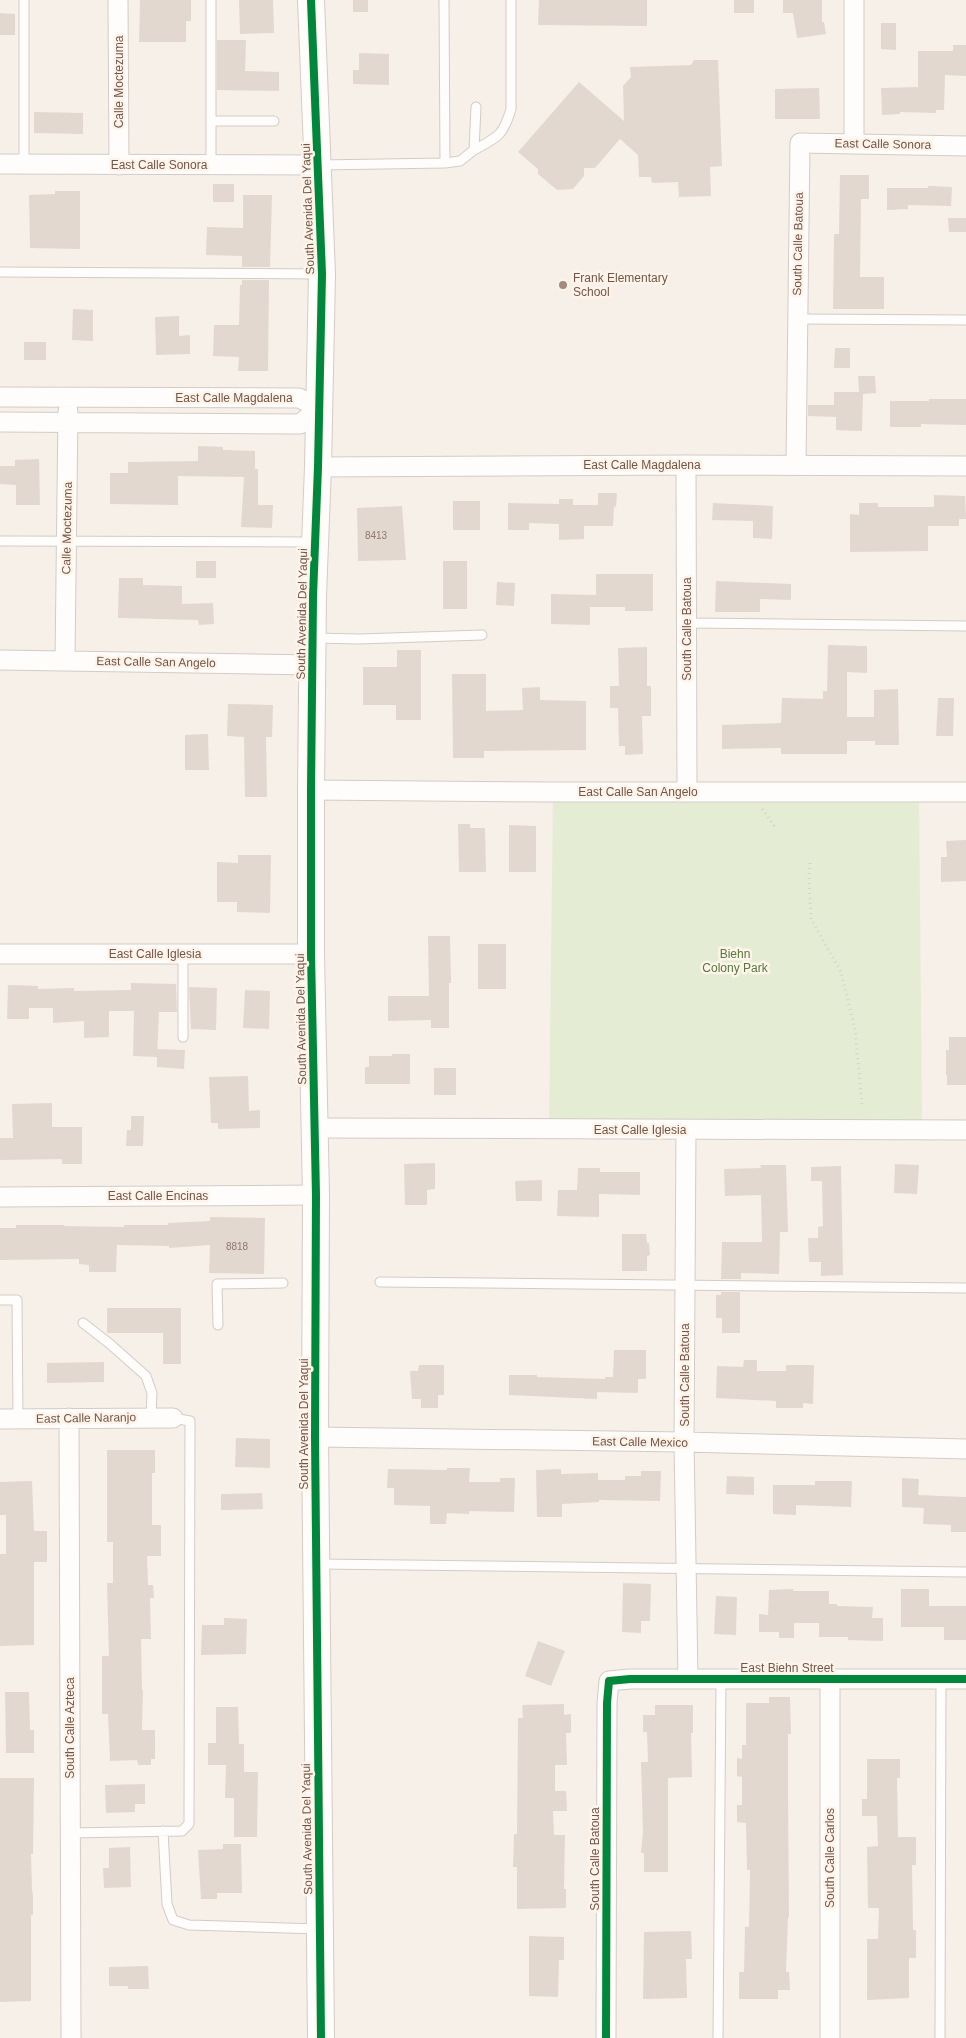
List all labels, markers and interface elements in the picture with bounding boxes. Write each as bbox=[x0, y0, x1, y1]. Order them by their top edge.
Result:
street label: Calle Moctezuma bbox=[112, 35, 126, 128]
street label: East Calle Sonora bbox=[835, 136, 932, 152]
street label: South Avenida Del Yaqui bbox=[299, 143, 317, 275]
street label: East Calle Sonora bbox=[111, 158, 208, 172]
street label: South Calle Batoua bbox=[790, 192, 806, 296]
place label: Frank Elementary School bbox=[573, 271, 668, 299]
marker: Frank Elementary School bbox=[557, 279, 569, 291]
street label: East Calle Magdalena bbox=[175, 391, 293, 405]
street label: East Calle Magdalena bbox=[583, 458, 701, 472]
street label: Calle Moctezuma bbox=[59, 481, 75, 574]
house number: 8413 bbox=[365, 530, 388, 541]
street label: South Avenida Del Yaqui bbox=[294, 548, 310, 680]
street label: South Calle Batoua bbox=[680, 577, 694, 681]
street label: East Calle San Angelo bbox=[96, 654, 216, 670]
street label: East Calle San Angelo bbox=[578, 785, 698, 799]
street label: East Calle Iglesia bbox=[109, 947, 202, 961]
park label: Biehn Colony Park bbox=[702, 947, 769, 975]
street label: South Avenida Del Yaqui bbox=[293, 953, 309, 1085]
street label: East Calle Iglesia bbox=[594, 1123, 687, 1137]
street label: East Calle Encinas bbox=[108, 1189, 208, 1203]
house number: 8818 bbox=[226, 1241, 249, 1252]
street label: South Calle Batoua bbox=[678, 1323, 692, 1427]
street label: South Avenida Del Yaqui bbox=[297, 1358, 311, 1490]
street label: East Calle Naranjo bbox=[36, 1410, 136, 1426]
street label: East Calle Mexico bbox=[592, 1434, 688, 1450]
street label: East Biehn Street bbox=[740, 1661, 834, 1675]
street label: South Calle Azteca bbox=[63, 1677, 77, 1779]
street label: South Avenida Del Yaqui bbox=[299, 1763, 315, 1895]
street label: South Calle Batoua bbox=[588, 1807, 602, 1911]
street label: South Calle Carlos bbox=[823, 1808, 837, 1908]

